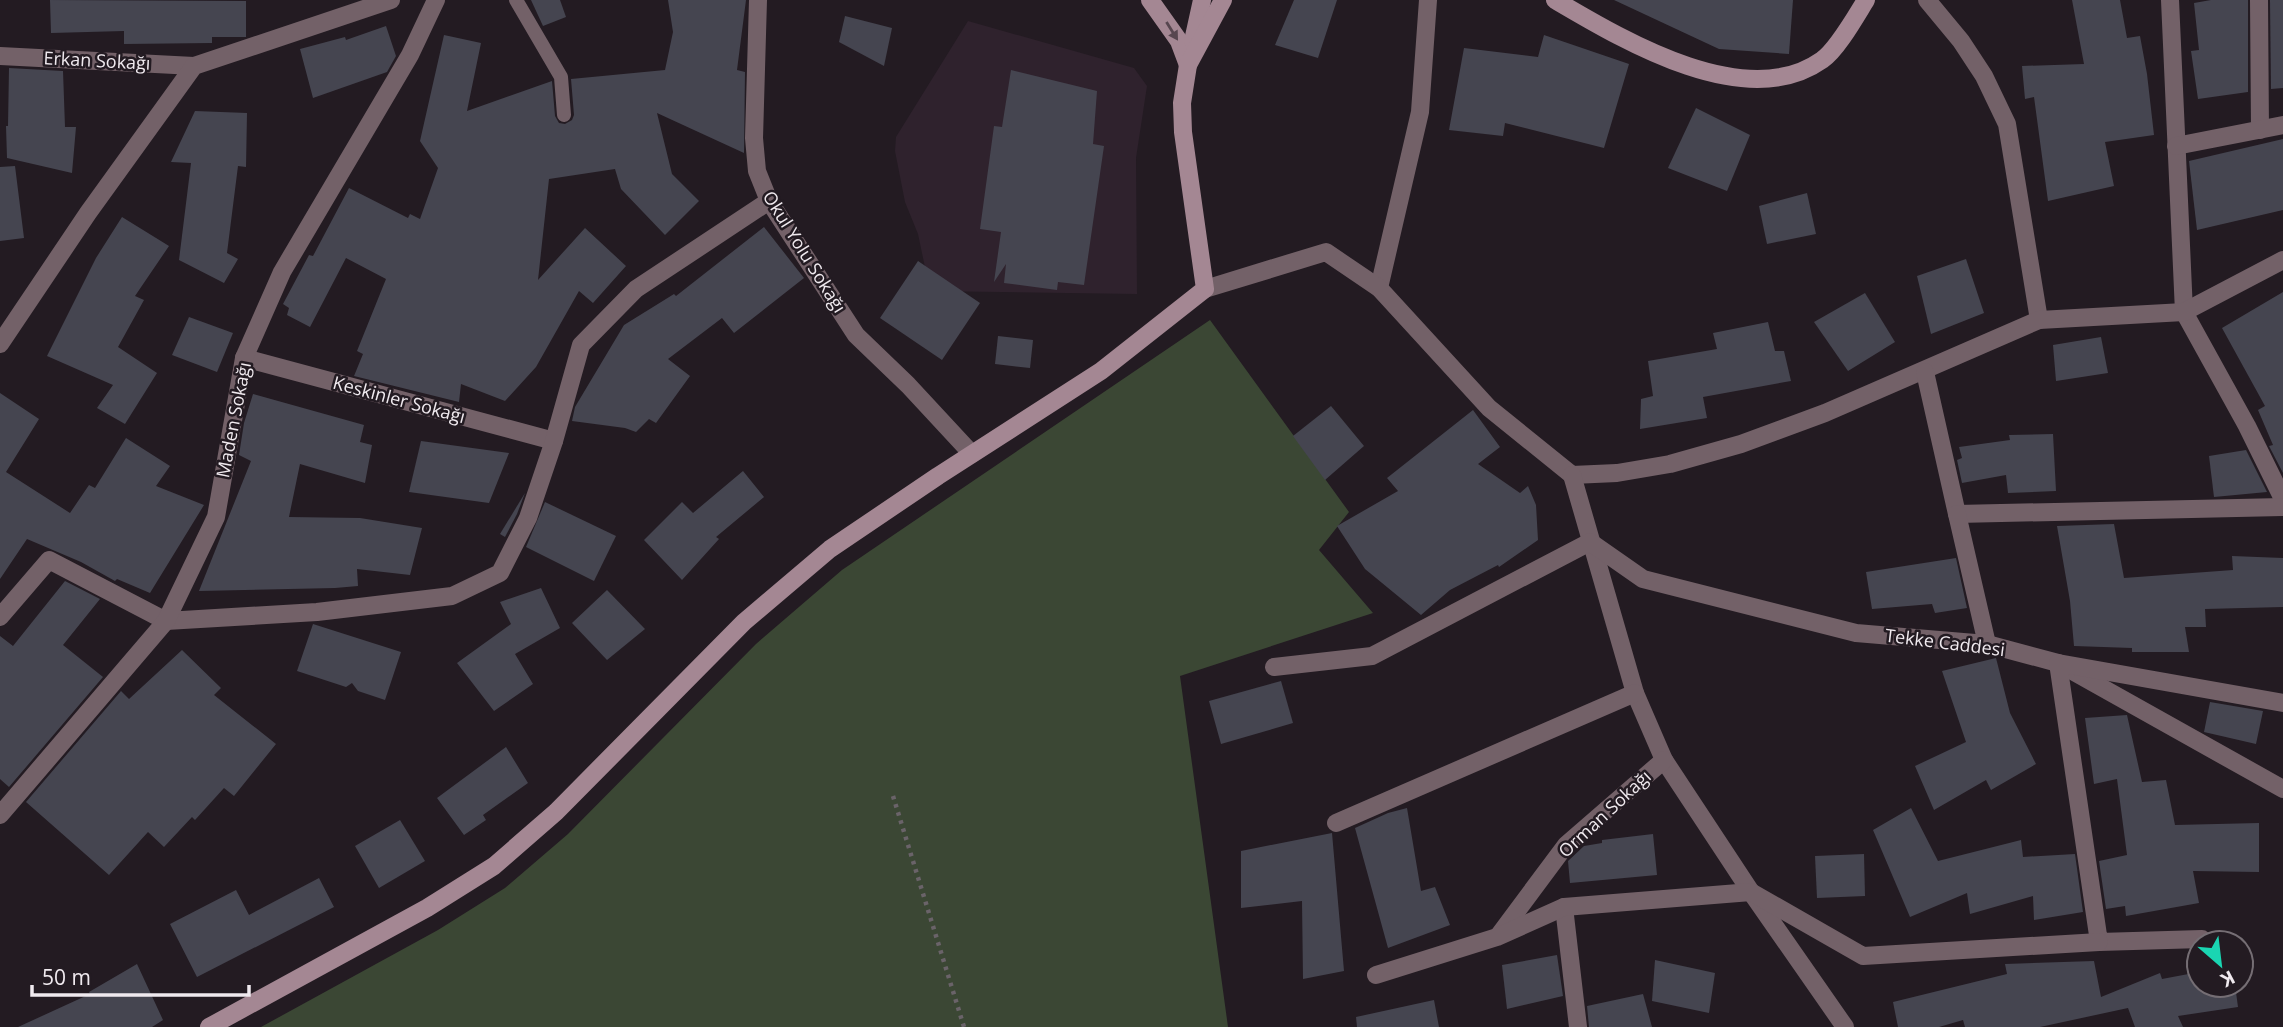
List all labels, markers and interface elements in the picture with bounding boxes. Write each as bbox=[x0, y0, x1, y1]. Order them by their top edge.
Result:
one-way arrow bbox=[1166, 21, 1179, 40]
street label: Erkan Sokağı bbox=[43, 45, 151, 75]
street label: Okul Yolu Sokağı bbox=[758, 186, 852, 317]
street label: Maden Sokağı bbox=[210, 360, 256, 480]
street label: Keskinler Sokağı bbox=[331, 370, 468, 428]
street label: Tekke Caddesi bbox=[1884, 623, 2006, 661]
street label: Orman Sokağı bbox=[1553, 764, 1656, 862]
north arrow bbox=[2185, 929, 2255, 999]
scale bar bbox=[32, 954, 248, 998]
text: 50 m bbox=[42, 963, 91, 991]
text: K bbox=[2216, 965, 2240, 994]

